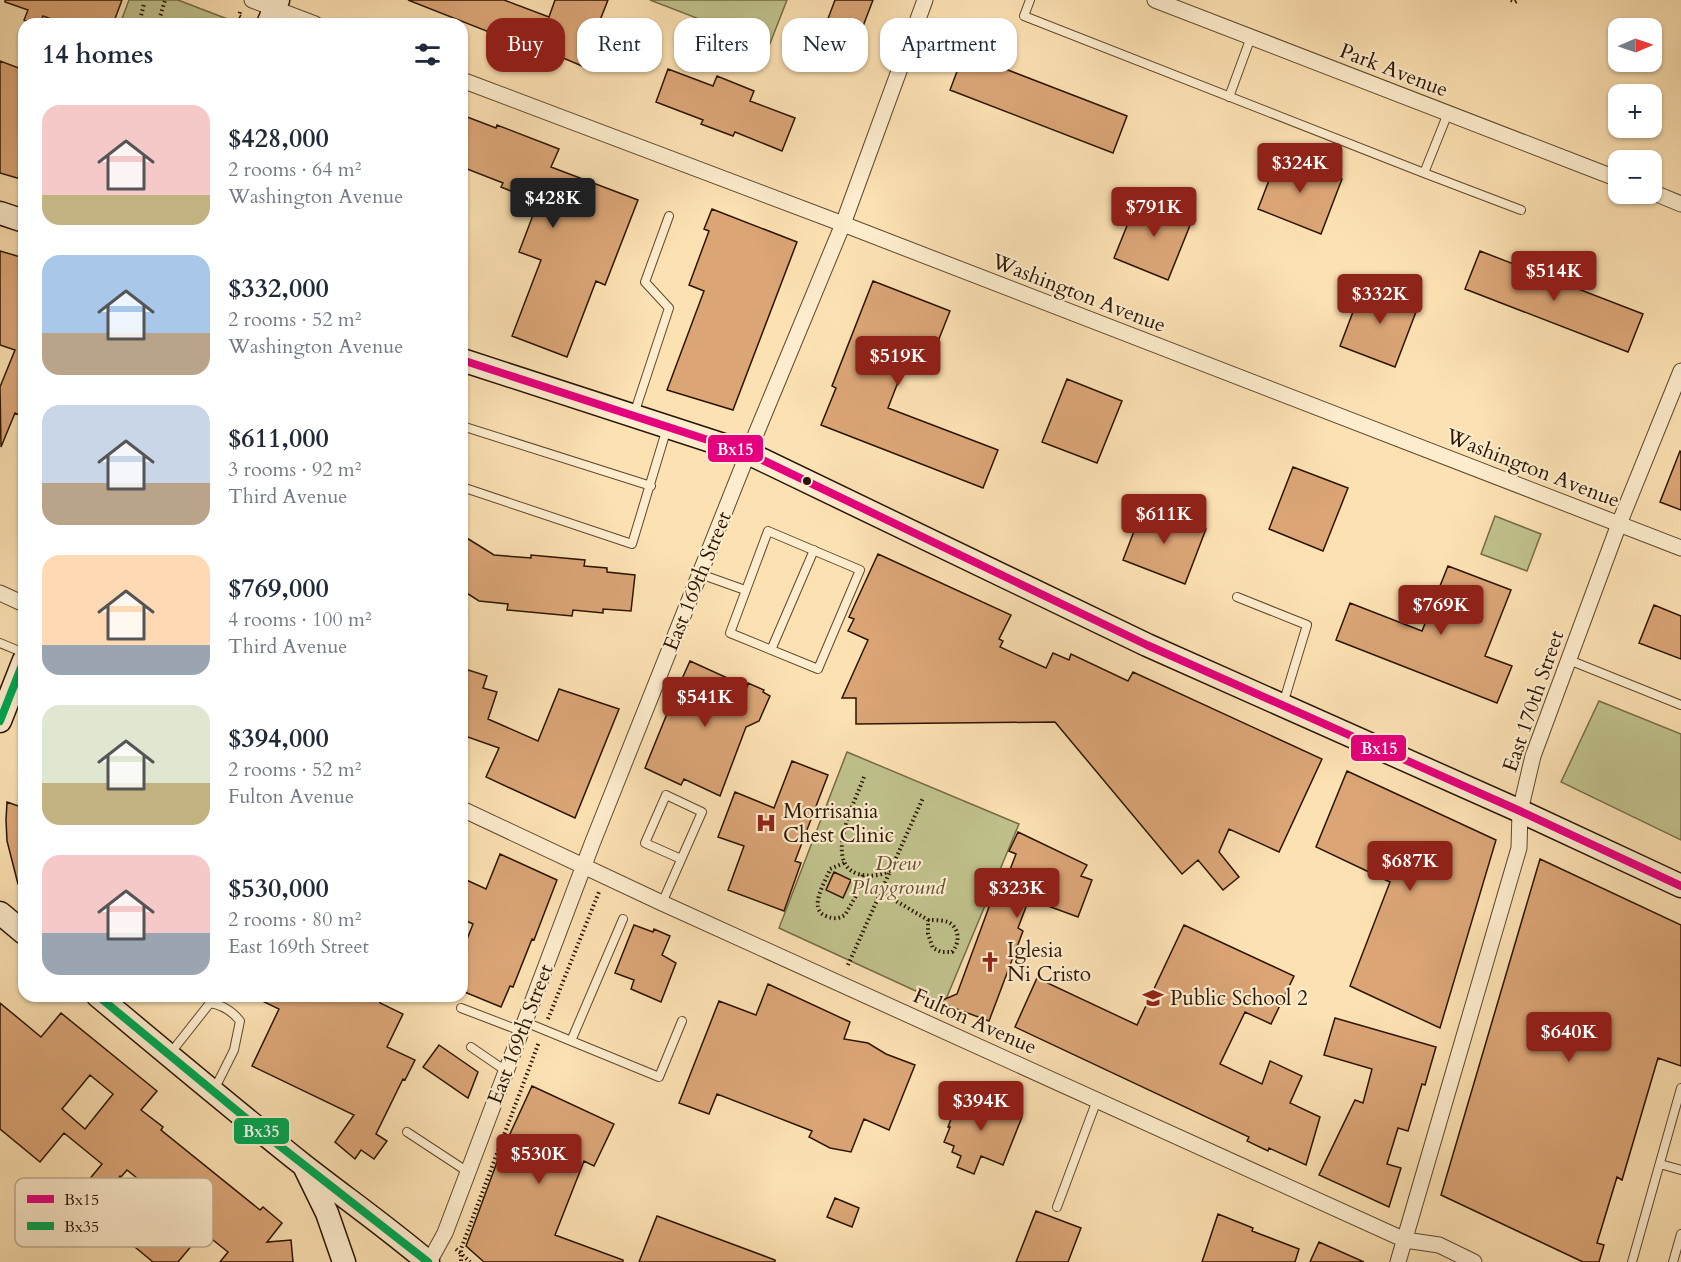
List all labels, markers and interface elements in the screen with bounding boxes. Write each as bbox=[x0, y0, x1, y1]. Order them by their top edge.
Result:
chip: Buy bbox=[486, 18, 565, 72]
chip: Rent bbox=[577, 18, 662, 72]
chip: Filters bbox=[674, 18, 770, 72]
chip: New bbox=[782, 18, 868, 72]
chip: Apartment bbox=[880, 18, 1017, 72]
north arrow bbox=[1608, 18, 1662, 72]
map controls bbox=[1608, 18, 1662, 204]
street label: Park Avenue bbox=[1335, 36, 1452, 104]
text: 14 homes bbox=[42, 37, 153, 72]
icon: filters bbox=[411, 38, 444, 71]
button: + bbox=[1608, 84, 1662, 138]
text: $428,000 bbox=[228, 121, 329, 156]
icon: home bbox=[90, 129, 162, 201]
pin: $324K bbox=[1258, 143, 1342, 194]
text: $324K bbox=[1271, 149, 1329, 176]
button: − bbox=[1608, 150, 1662, 204]
text: 2 rooms · 64 m² bbox=[228, 156, 361, 183]
pin: $428K bbox=[511, 178, 595, 229]
text: Washington Avenue bbox=[228, 183, 403, 210]
text: $428K bbox=[524, 184, 582, 211]
pin: $791K bbox=[1112, 187, 1196, 238]
text: $791K bbox=[1125, 193, 1183, 220]
street label: Washington Avenue bbox=[987, 247, 1170, 340]
pin: $514K bbox=[1512, 251, 1596, 302]
text: $514K bbox=[1525, 257, 1583, 284]
text: $332,000 bbox=[228, 271, 329, 306]
pin: $332K bbox=[1338, 274, 1422, 325]
icon: home bbox=[90, 279, 162, 351]
text: $332K bbox=[1351, 280, 1409, 307]
text: 2 rooms · 52 m² bbox=[228, 306, 361, 333]
text: Washington Avenue bbox=[228, 333, 403, 360]
pin: $519K bbox=[856, 336, 940, 387]
text: $519K bbox=[869, 342, 927, 369]
text: $611,000 bbox=[228, 421, 329, 456]
street label: Washington Avenue bbox=[1441, 422, 1624, 515]
icon: home bbox=[90, 429, 162, 501]
line badge: Bx15 bbox=[707, 434, 764, 463]
text: Bx15 bbox=[717, 439, 753, 461]
text: 3 rooms · 92 m² bbox=[228, 456, 361, 483]
unlabelled marker bbox=[801, 475, 813, 487]
text: Third Avenue bbox=[228, 483, 347, 510]
pin: $611K bbox=[1122, 494, 1206, 545]
text: $611K bbox=[1135, 500, 1193, 527]
street label: East 169th Street bbox=[656, 507, 739, 655]
text: $769,000 bbox=[228, 571, 329, 606]
icon: home bbox=[90, 579, 162, 651]
pin: $769K bbox=[1399, 585, 1483, 636]
text: $769K bbox=[1412, 591, 1470, 618]
text: 4 rooms · 100 m² bbox=[228, 606, 372, 633]
street label: East 170th Street bbox=[1496, 626, 1571, 776]
text: Third Avenue bbox=[228, 633, 347, 660]
pin: $541K bbox=[663, 677, 747, 728]
text: $541K bbox=[676, 683, 734, 710]
text: $394,000 bbox=[228, 721, 329, 756]
icon: home bbox=[90, 729, 162, 801]
line badge: Bx15 bbox=[1350, 734, 1407, 762]
text: Bx15 bbox=[1361, 738, 1397, 760]
text: 2 rooms · 52 m² bbox=[228, 756, 361, 783]
text: Fulton Avenue bbox=[228, 783, 354, 810]
place label: Morrisania Chest Clinic bbox=[783, 797, 894, 850]
hospital icon: Morrisania Chest Clinic bbox=[754, 811, 778, 835]
pin: $687K bbox=[1368, 841, 1452, 892]
text: $687K bbox=[1381, 847, 1439, 874]
park label: Drew Playground bbox=[851, 849, 946, 902]
pin: $323K bbox=[975, 868, 1059, 919]
text: $530,000 bbox=[228, 871, 329, 906]
text: $323K bbox=[988, 874, 1046, 901]
icon: home bbox=[90, 879, 162, 951]
text: 2 rooms · 80 m² bbox=[228, 906, 361, 933]
text: East 169th Street bbox=[228, 933, 369, 960]
place label: Iglesia Ni Cristo bbox=[1007, 936, 1091, 989]
church icon: Iglesia Ni Cristo bbox=[978, 950, 1002, 974]
street label: East 169th Street bbox=[480, 960, 561, 1108]
street label: Fulton Avenue bbox=[908, 981, 1041, 1062]
place label: Public School 2 bbox=[1170, 984, 1308, 1013]
school or university icon: Public School 2 bbox=[1141, 986, 1165, 1010]
pin: $640K bbox=[1527, 1012, 1611, 1063]
text: $640K bbox=[1540, 1018, 1598, 1045]
pin: $394K bbox=[939, 1081, 1023, 1132]
text: $394K bbox=[952, 1087, 1010, 1114]
line badge: Bx35 bbox=[233, 1117, 290, 1145]
text: Bx35 bbox=[243, 1121, 279, 1143]
pin: $530K bbox=[497, 1134, 581, 1185]
text: $530K bbox=[510, 1140, 568, 1167]
legend bbox=[15, 1178, 213, 1247]
text: Bx15 bbox=[64, 1189, 99, 1211]
text: Bx35 bbox=[64, 1216, 99, 1238]

